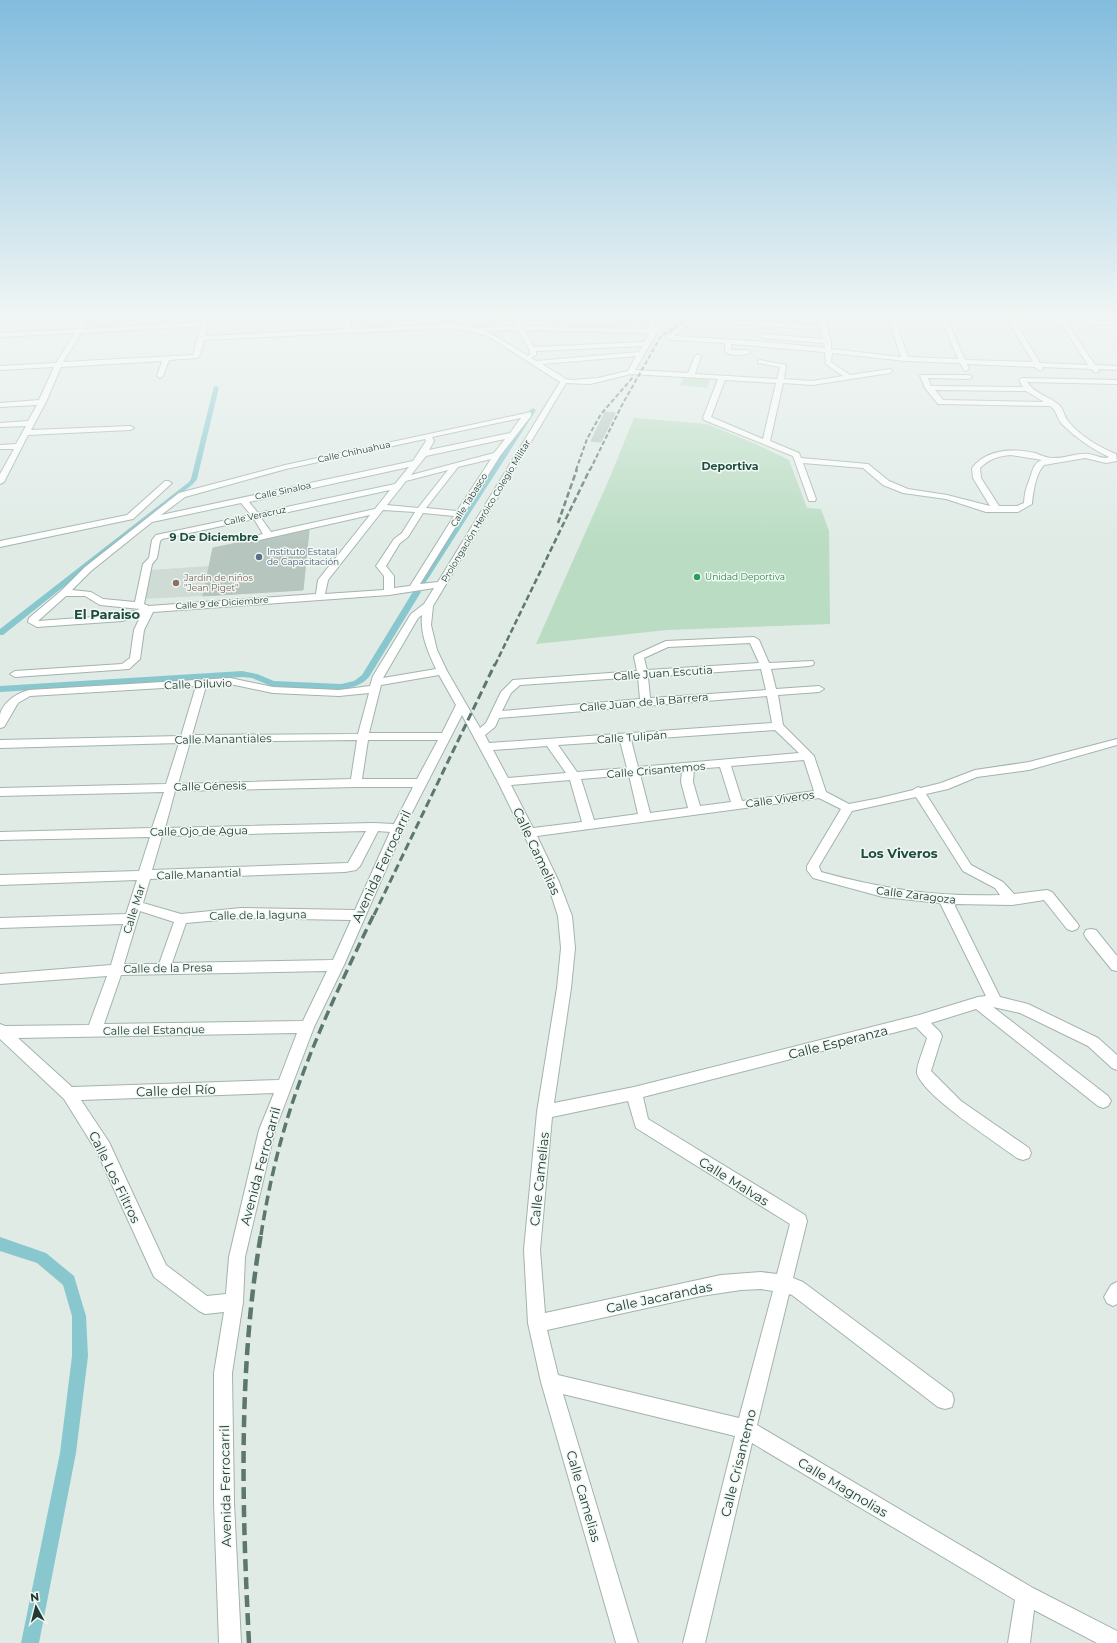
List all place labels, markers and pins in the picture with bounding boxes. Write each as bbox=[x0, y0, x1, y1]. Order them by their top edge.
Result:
place label: Instituto Estatal de Capacitación bbox=[267, 546, 339, 567]
marker: Instituto Estatal de Capacitación bbox=[254, 552, 264, 562]
place label: Unidad Deportiva bbox=[705, 571, 785, 582]
place label: Jardin de niños "Jean Piget" bbox=[183, 572, 253, 593]
marker: Unidad Deportiva bbox=[692, 572, 702, 582]
marker: Jardin de niños "Jean Piget" bbox=[171, 578, 181, 588]

